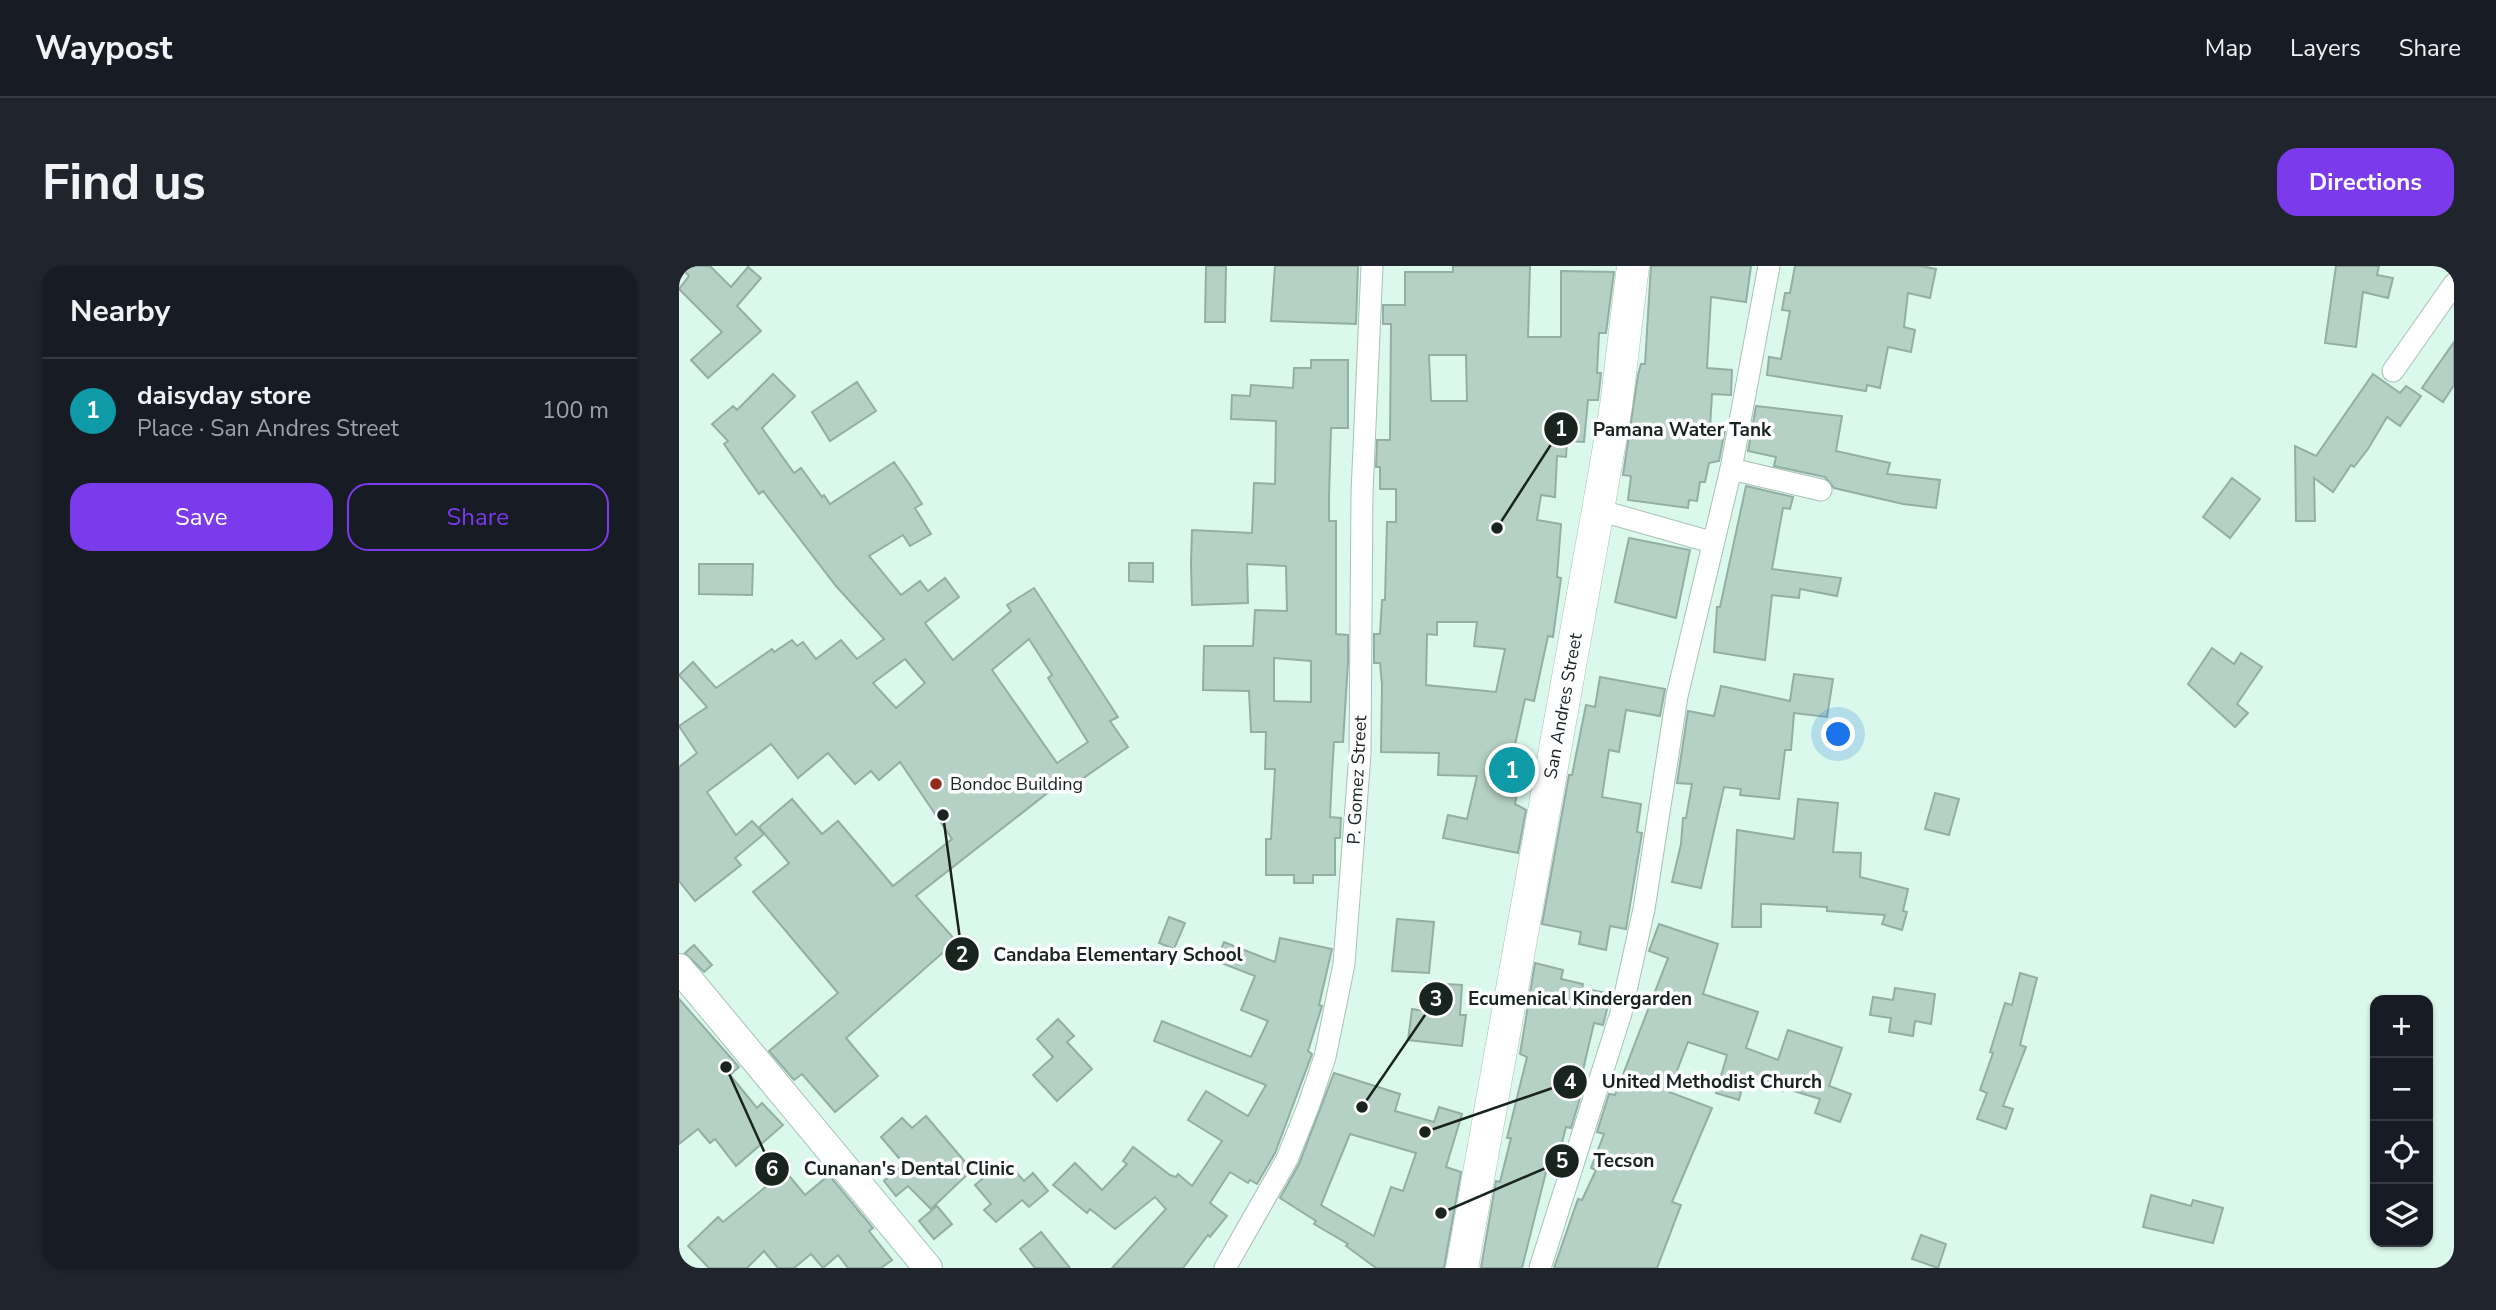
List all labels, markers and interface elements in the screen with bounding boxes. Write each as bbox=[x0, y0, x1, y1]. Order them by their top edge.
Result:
text: Waypost bbox=[35, 26, 172, 71]
text: Map bbox=[2205, 32, 2252, 64]
text: Layers bbox=[2290, 32, 2361, 64]
text: Share bbox=[2399, 32, 2461, 64]
button: Directions bbox=[2277, 148, 2454, 216]
text: Find us bbox=[42, 149, 206, 216]
text: Nearby bbox=[70, 291, 170, 332]
text: daisyday store bbox=[137, 378, 311, 413]
text: 1 bbox=[86, 395, 100, 426]
text: 100 m bbox=[542, 395, 609, 426]
callout: Pamana Water Tank bbox=[1543, 409, 1785, 449]
text: Place · San Andres Street bbox=[137, 413, 399, 444]
text: 1 bbox=[1555, 415, 1567, 443]
text: Pamana Water Tank bbox=[1593, 417, 1772, 443]
button: Save bbox=[70, 483, 333, 551]
button: Share bbox=[347, 483, 609, 551]
street label: San Andres Street bbox=[1538, 631, 1588, 781]
street label: P. Gomez Street bbox=[1342, 714, 1372, 845]
your location bbox=[1821, 717, 1855, 751]
pin: 1 bbox=[1489, 744, 1535, 796]
place label: Bondoc Building bbox=[950, 772, 1083, 796]
marker: Bondoc Building bbox=[928, 776, 944, 792]
callout: Candaba Elementary School bbox=[945, 934, 1257, 974]
text: 2 bbox=[956, 941, 968, 969]
text: Candaba Elementary School bbox=[993, 942, 1243, 968]
callout: Ecumenical Kindergarden bbox=[1419, 979, 1706, 1019]
text: 3 bbox=[1430, 985, 1442, 1013]
text: Ecumenical Kindergarden bbox=[1468, 986, 1692, 1012]
map controls bbox=[2370, 995, 2433, 1247]
button: + bbox=[2370, 995, 2433, 1058]
button: − bbox=[2370, 1058, 2433, 1121]
callout: United Methodist Church bbox=[1552, 1062, 1836, 1102]
text: 4 bbox=[1564, 1068, 1577, 1096]
text: United Methodist Church bbox=[1602, 1069, 1822, 1095]
button: locate bbox=[2370, 1121, 2433, 1184]
callout: Tecson bbox=[1544, 1141, 1668, 1181]
text: 5 bbox=[1556, 1147, 1568, 1175]
text: Tecson bbox=[1594, 1148, 1654, 1174]
callout: Cunanan's Dental Clinic bbox=[755, 1149, 1028, 1189]
text: 6 bbox=[766, 1155, 778, 1183]
text: Cunanan's Dental Clinic bbox=[804, 1156, 1014, 1182]
button: layers bbox=[2370, 1184, 2433, 1247]

